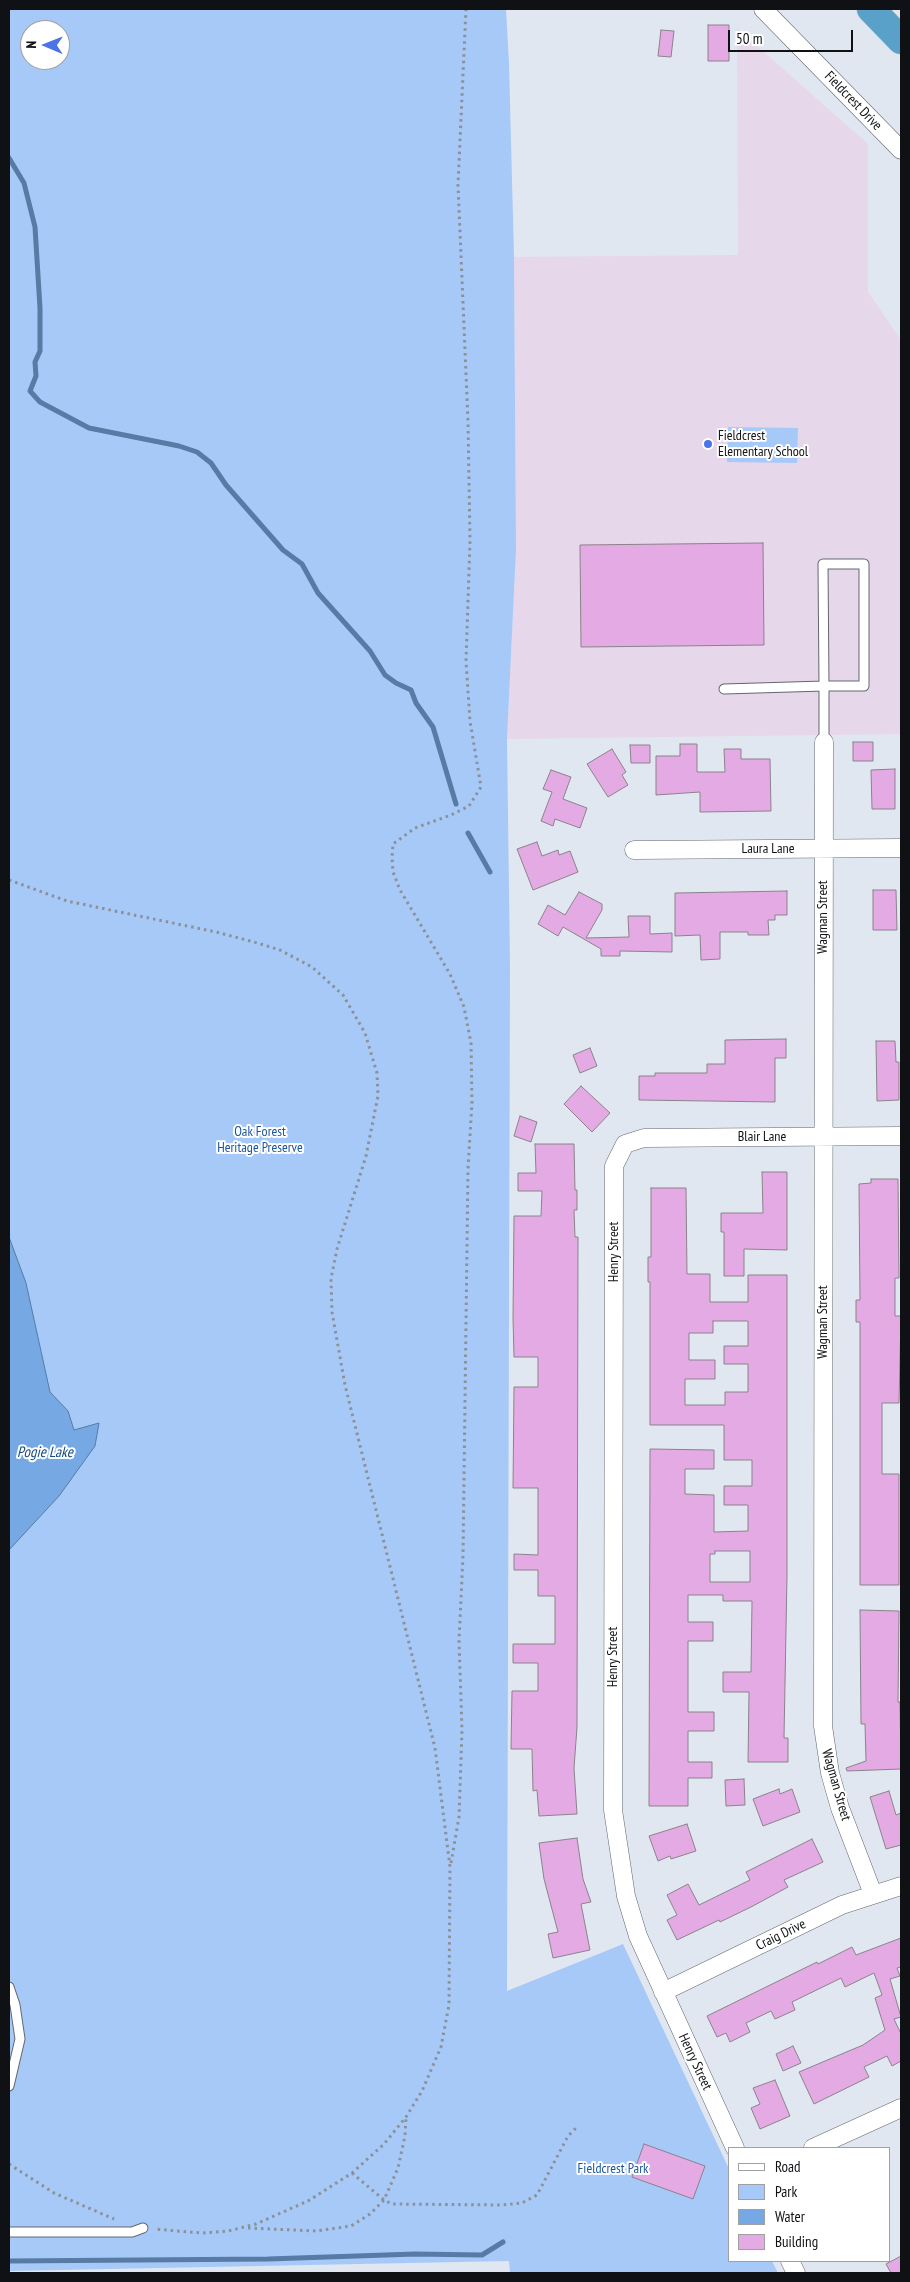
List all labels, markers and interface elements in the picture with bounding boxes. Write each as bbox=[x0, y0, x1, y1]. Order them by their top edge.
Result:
north arrow bbox=[20, 20, 70, 70]
scale bar bbox=[730, 20, 855, 52]
text: 50 m bbox=[736, 29, 762, 48]
text: N bbox=[22, 41, 40, 49]
street label: Fieldcrest Drive bbox=[821, 68, 885, 134]
place label: Fieldcrest Elementary School bbox=[718, 428, 808, 461]
marker: Fieldcrest Elementary School bbox=[702, 438, 714, 450]
street label: Laura Lane bbox=[742, 841, 794, 857]
street label: Wagman Street bbox=[815, 880, 831, 954]
park label: Oak Forest Heritage Preserve bbox=[217, 1124, 303, 1156]
street label: Blair Lane bbox=[738, 1129, 786, 1145]
street label: Henry Street bbox=[606, 1222, 622, 1282]
street label: Wagman Street bbox=[815, 1285, 831, 1359]
water label: Pogie Lake bbox=[17, 1444, 73, 1462]
street label: Henry Street bbox=[605, 1627, 621, 1687]
street label: Wagman Street bbox=[818, 1747, 854, 1823]
street label: Craig Drive bbox=[753, 1916, 809, 1954]
street label: Henry Street bbox=[675, 2031, 715, 2093]
legend bbox=[728, 2147, 890, 2262]
text: Road bbox=[775, 2157, 801, 2176]
park label: Fieldcrest Park bbox=[578, 2161, 648, 2177]
text: Park bbox=[775, 2182, 797, 2201]
text: Water bbox=[775, 2207, 805, 2226]
text: Building bbox=[775, 2232, 818, 2251]

